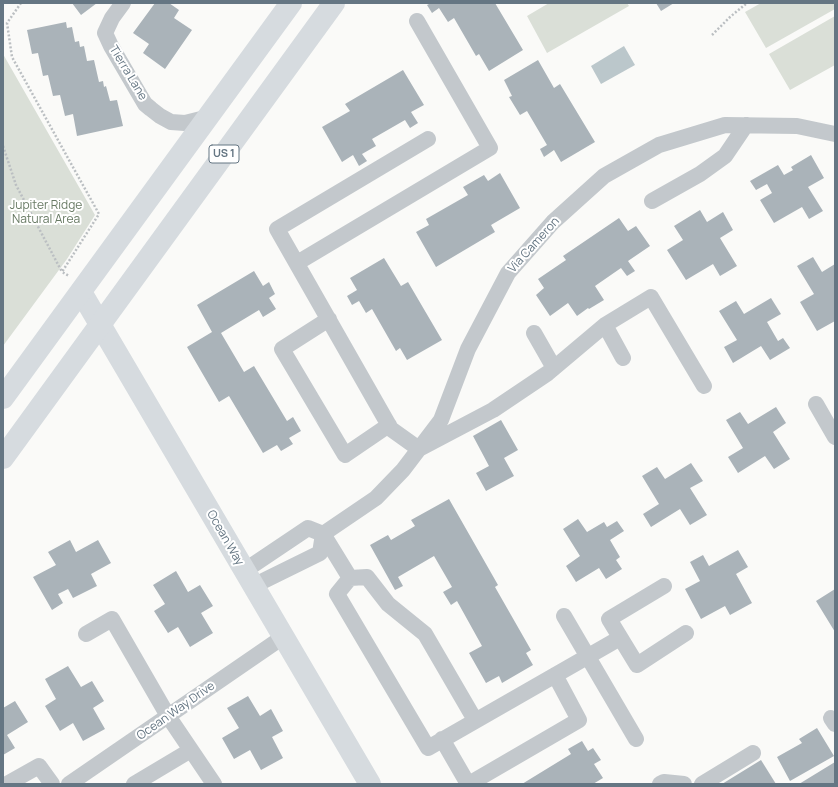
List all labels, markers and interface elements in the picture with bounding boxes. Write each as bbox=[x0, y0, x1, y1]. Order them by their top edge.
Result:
street label: Tierra Lane bbox=[106, 43, 150, 103]
road number: US 1 bbox=[209, 145, 239, 163]
park label: Jupiter Ridge Natural Area bbox=[10, 199, 82, 227]
street label: Via Cameron bbox=[505, 214, 563, 276]
street label: Ocean Way bbox=[203, 508, 247, 568]
street label: Ocean Way Drive bbox=[134, 679, 218, 743]

